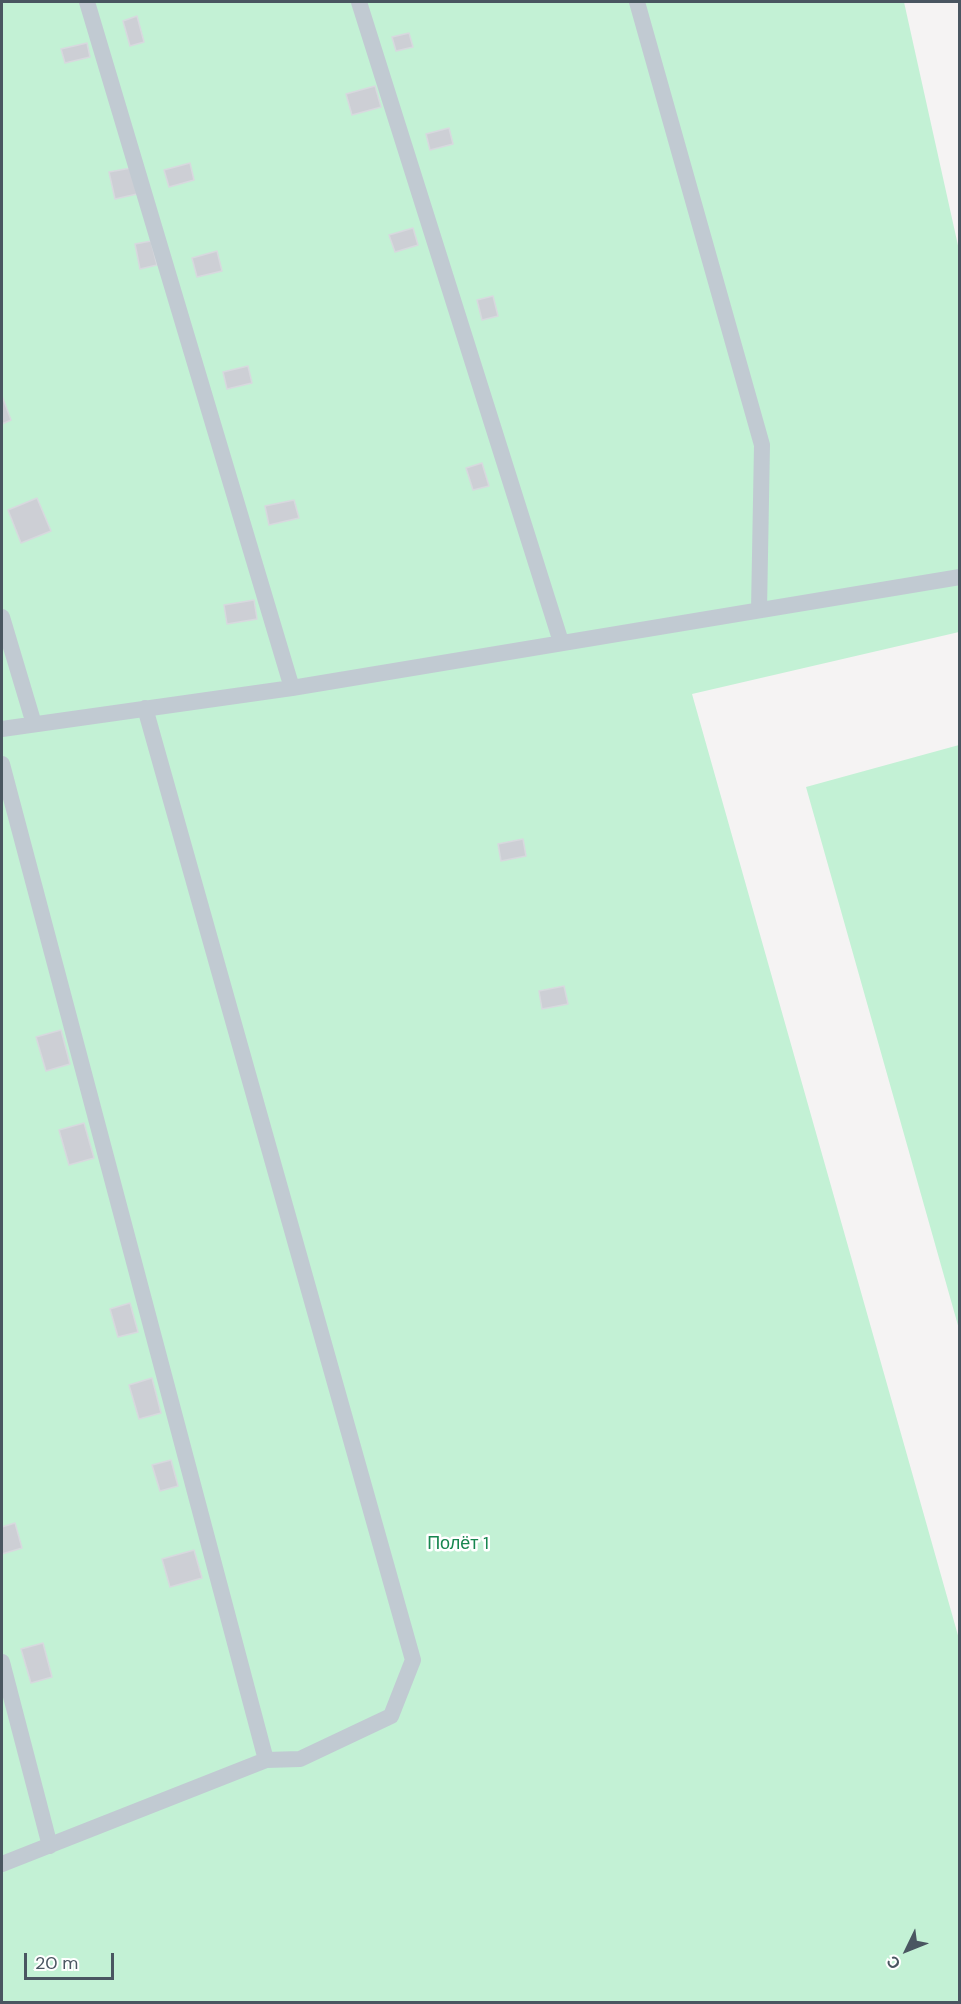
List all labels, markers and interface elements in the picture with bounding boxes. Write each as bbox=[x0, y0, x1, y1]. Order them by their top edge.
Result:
park label: Полёт 1 bbox=[427, 1533, 489, 1555]
north arrow bbox=[877, 1920, 937, 1980]
scale bar bbox=[27, 1941, 117, 1979]
text: 20 m bbox=[35, 1951, 78, 1975]
text: С bbox=[882, 1951, 905, 1974]

